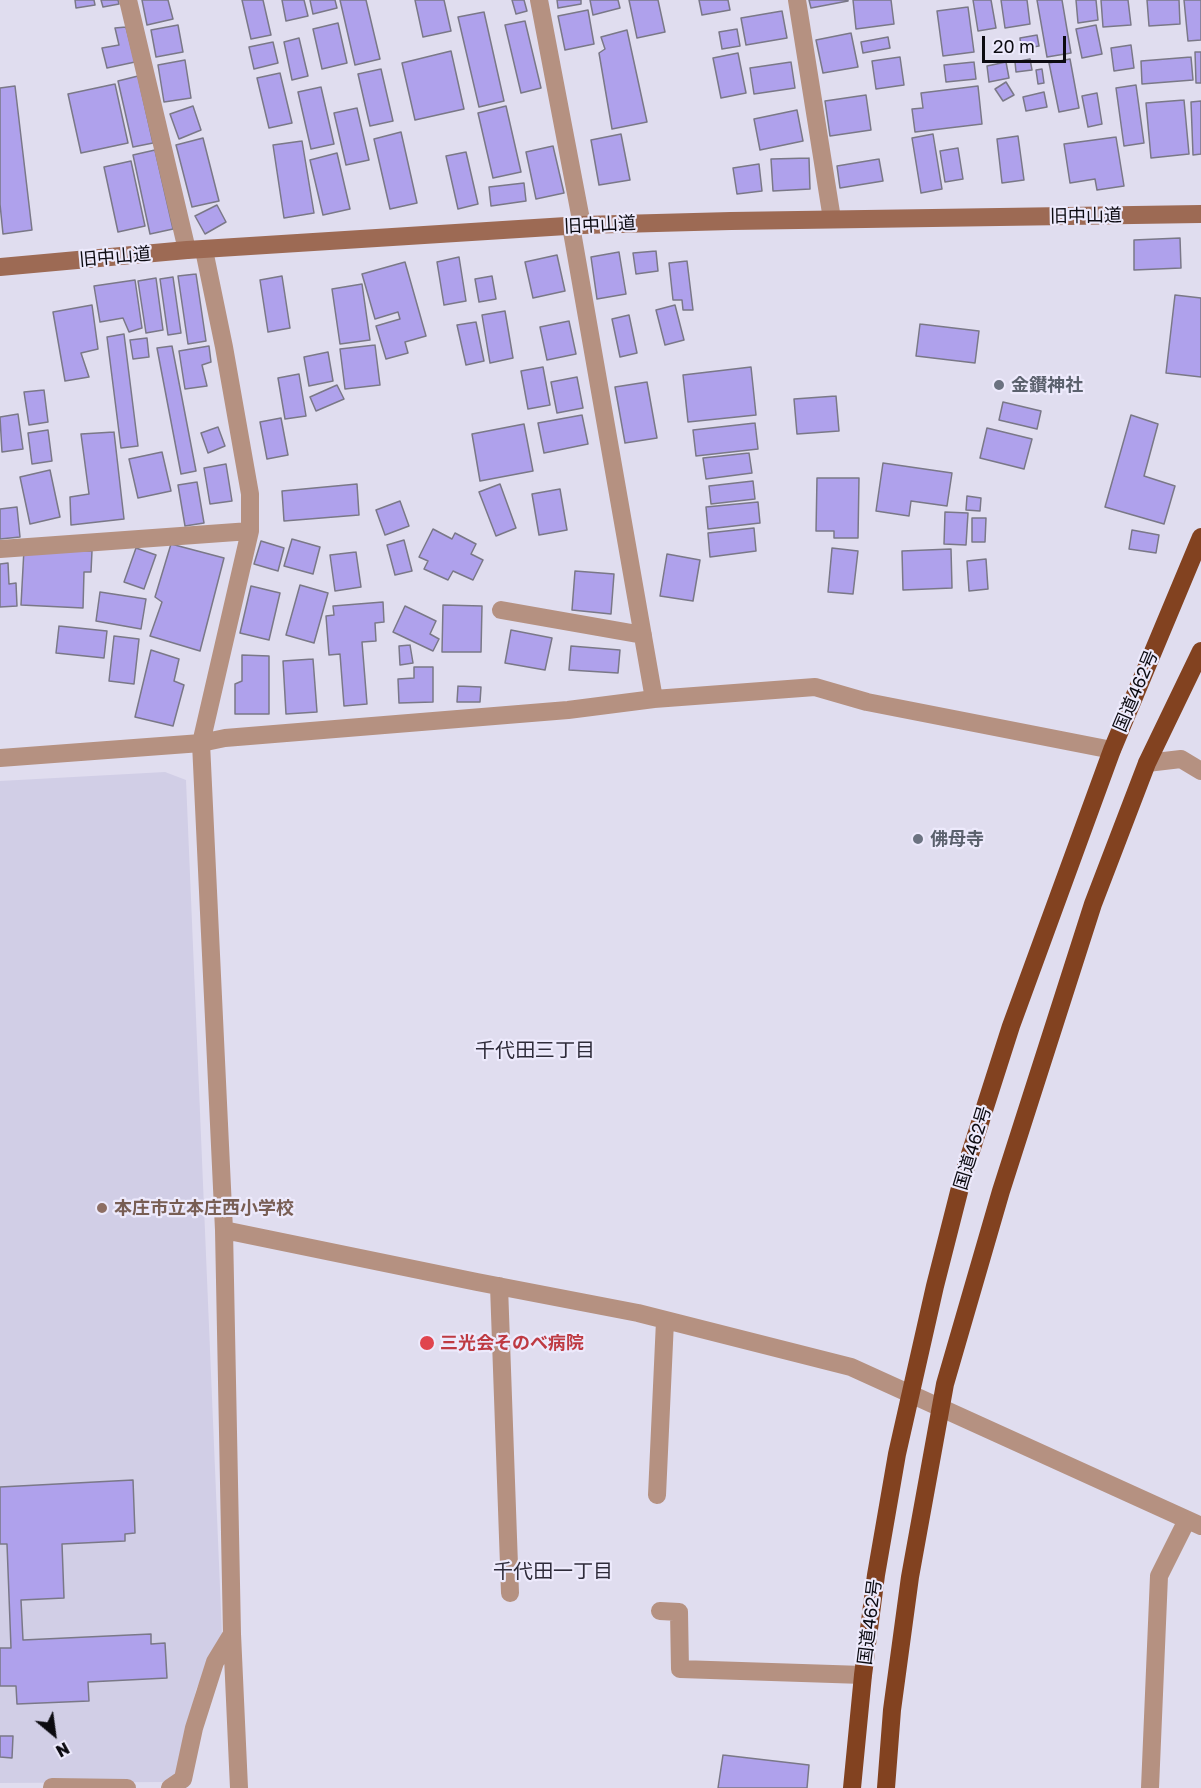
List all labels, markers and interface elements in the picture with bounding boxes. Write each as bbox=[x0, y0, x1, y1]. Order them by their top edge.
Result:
scale bar bbox=[985, 24, 1069, 62]
text: 20 m bbox=[993, 35, 1035, 57]
street label: 旧中山道 bbox=[1050, 205, 1122, 227]
street label: 旧中山道 bbox=[563, 212, 637, 238]
street label: 旧中山道 bbox=[78, 243, 152, 271]
place label: 金鑚神社 bbox=[1011, 374, 1083, 396]
marker: 金鑚神社 bbox=[992, 378, 1006, 392]
street label: 国道462号 bbox=[1109, 647, 1163, 735]
place label: 佛母寺 bbox=[930, 828, 984, 850]
marker: 佛母寺 bbox=[911, 832, 925, 846]
district label: 千代田三丁目 bbox=[475, 1039, 595, 1063]
street label: 国道462号 bbox=[950, 1104, 996, 1192]
place label: 本庄市立本庄西小学校 bbox=[114, 1197, 294, 1219]
marker: 本庄市立本庄西小学校 bbox=[95, 1201, 109, 1215]
place label: 三光会そのべ病院 bbox=[440, 1332, 584, 1354]
marker: 三光会そのべ病院 bbox=[418, 1334, 436, 1352]
district label: 千代田一丁目 bbox=[493, 1560, 613, 1584]
street label: 国道462号 bbox=[854, 1578, 886, 1666]
north arrow bbox=[24, 1704, 84, 1764]
text: N bbox=[53, 1738, 73, 1761]

